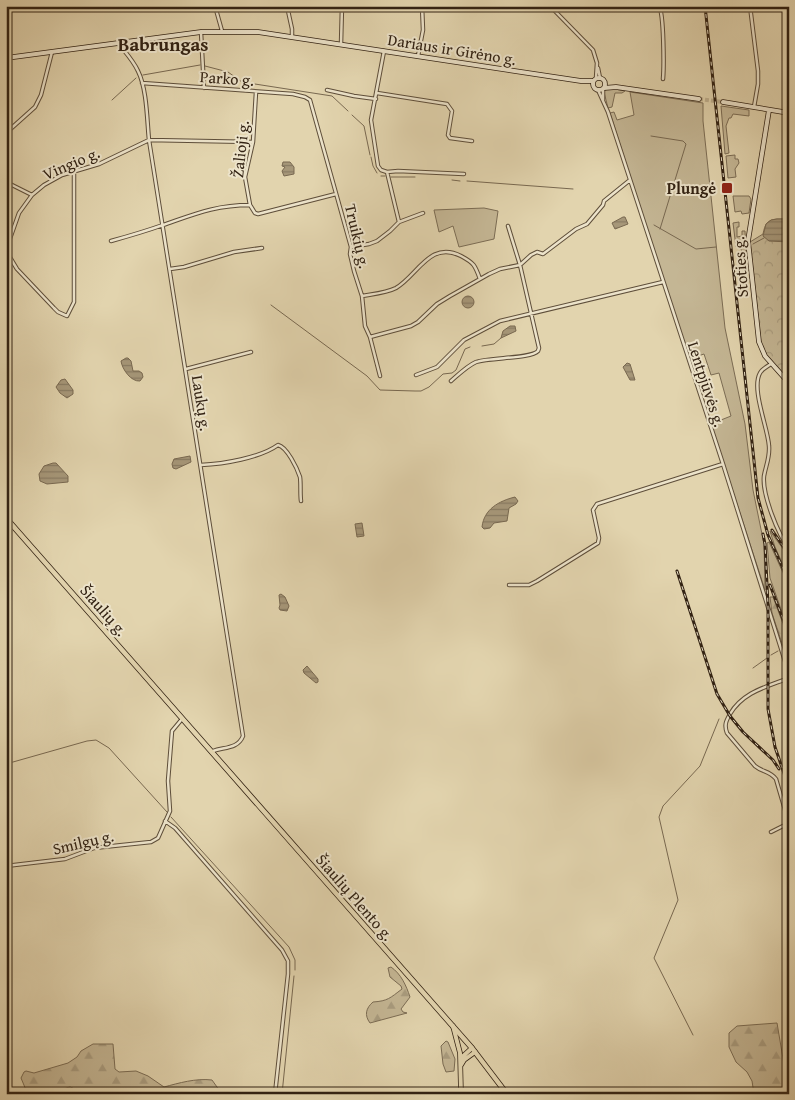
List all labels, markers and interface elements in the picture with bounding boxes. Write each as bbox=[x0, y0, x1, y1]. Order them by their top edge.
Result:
street label: Dariaus ir Girėno g. bbox=[386, 27, 518, 71]
district label: Babrungas bbox=[118, 30, 208, 58]
street label: Parko g. bbox=[199, 64, 255, 92]
street label: Žalioji g. bbox=[225, 119, 255, 179]
street label: Vingio g. bbox=[39, 140, 103, 186]
place label: Plungė bbox=[667, 176, 716, 200]
marker: Plungė bbox=[720, 181, 734, 195]
street label: Truikių g. bbox=[339, 201, 377, 271]
street label: Stoties g. bbox=[726, 236, 754, 298]
street label: Lentpjūvės g. bbox=[682, 338, 732, 430]
street label: Laukų g. bbox=[186, 373, 218, 433]
street label: Šiaulių g. bbox=[75, 579, 133, 641]
street label: Smilgų g. bbox=[50, 823, 116, 861]
street label: Šiaulių Plento g. bbox=[310, 848, 400, 946]

